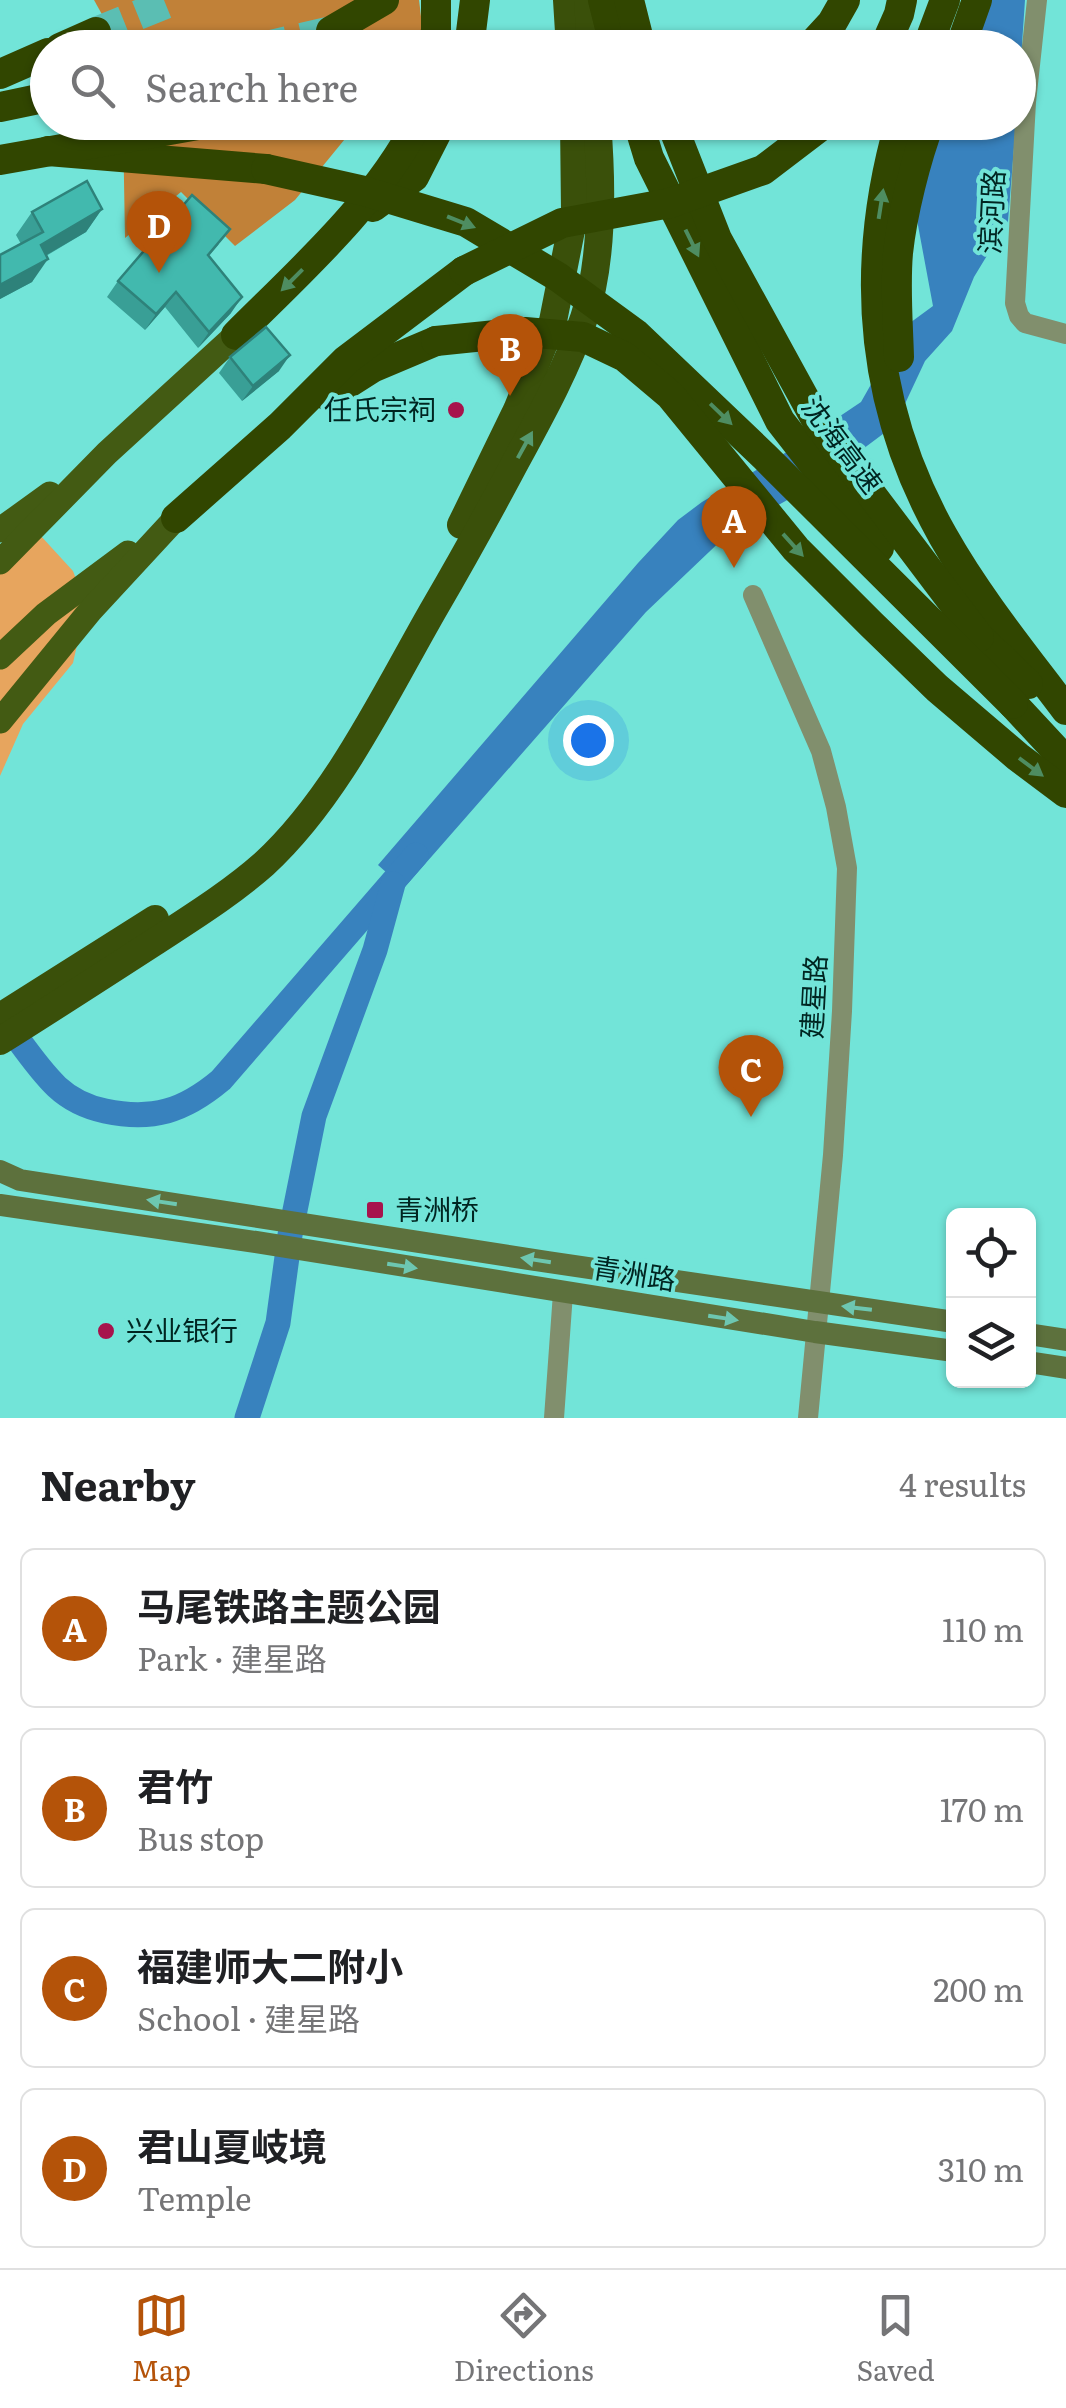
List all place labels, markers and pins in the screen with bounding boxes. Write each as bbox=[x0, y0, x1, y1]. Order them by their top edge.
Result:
pin: D bbox=[126, 190, 192, 273]
pin: B bbox=[478, 314, 542, 396]
place label: 任氏宗祠 bbox=[324, 387, 436, 429]
marker: 任氏宗祠 bbox=[445, 399, 467, 421]
pin: A bbox=[702, 486, 766, 568]
pin: C bbox=[718, 1034, 784, 1117]
place label: 青洲桥 bbox=[395, 1187, 479, 1229]
marker: 青洲桥 bbox=[364, 1199, 386, 1221]
place label: 兴业银行 bbox=[126, 1308, 238, 1350]
marker: 兴业银行 bbox=[95, 1320, 117, 1342]

